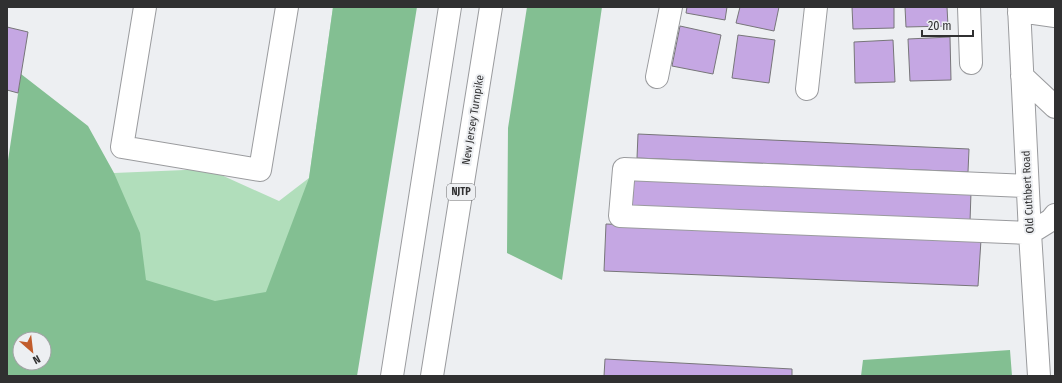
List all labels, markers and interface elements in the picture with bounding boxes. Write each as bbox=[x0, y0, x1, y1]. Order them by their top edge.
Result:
scale bar bbox=[922, 12, 973, 38]
text: 20 m bbox=[928, 19, 952, 33]
street label: New Jersey Turnpike bbox=[459, 74, 487, 166]
street label: Old Cuthbert Road bbox=[1019, 150, 1037, 234]
road number: NJTP bbox=[447, 184, 475, 200]
north arrow bbox=[12, 331, 52, 371]
text: N bbox=[30, 352, 42, 367]

